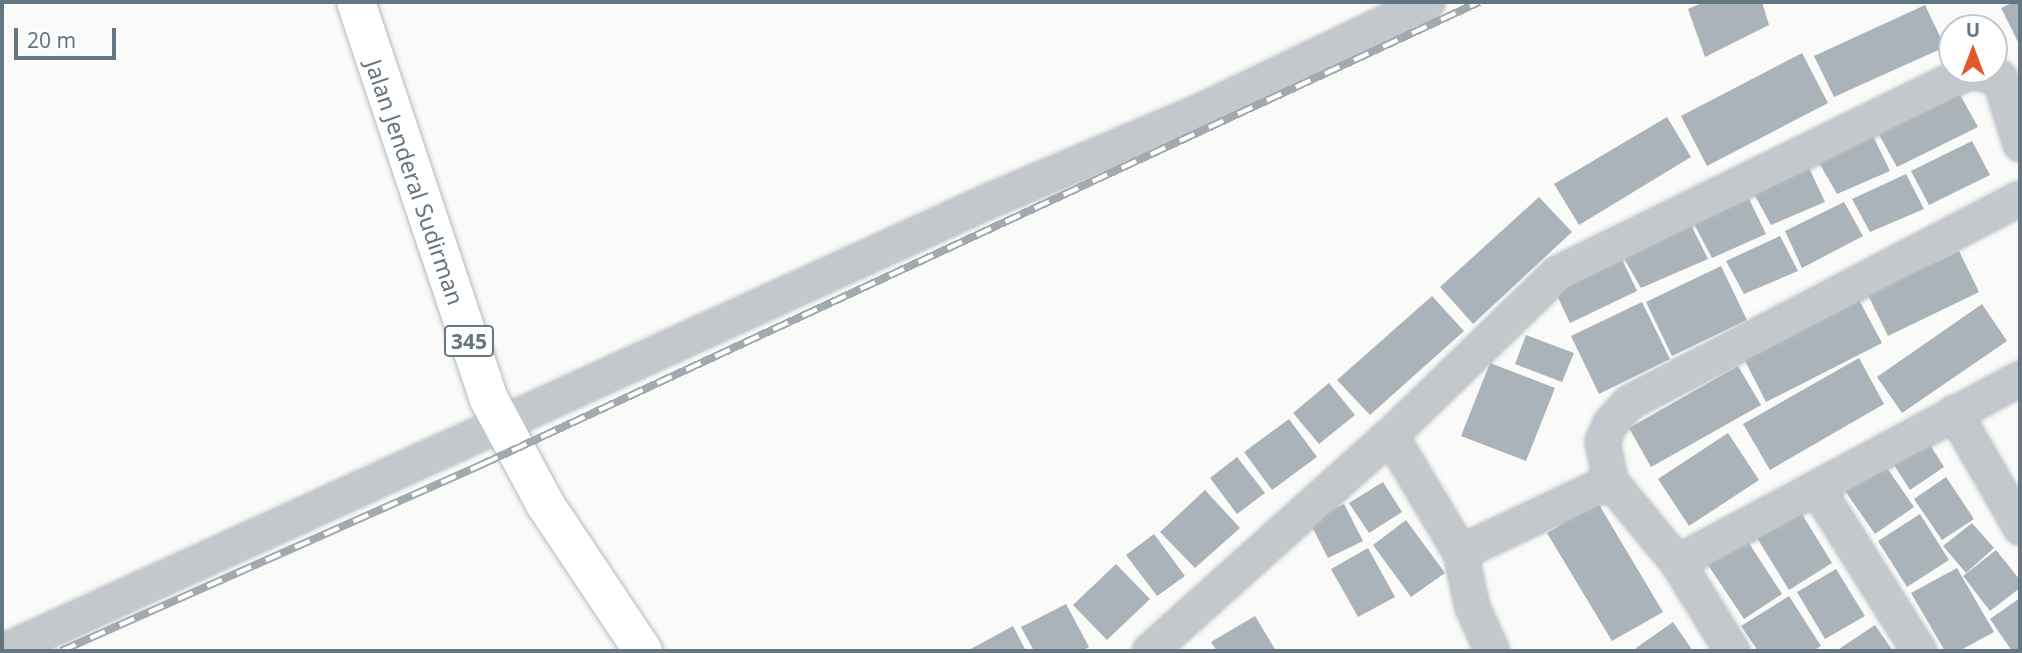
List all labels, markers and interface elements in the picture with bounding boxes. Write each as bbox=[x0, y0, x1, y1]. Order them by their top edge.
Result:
scale bar bbox=[18, 14, 119, 58]
north arrow bbox=[1938, 14, 2008, 84]
text: U bbox=[1966, 17, 1980, 43]
text: 20 m bbox=[27, 26, 76, 54]
street label: Jalan Jenderal Sudirman bbox=[360, 56, 470, 308]
road number: 345 bbox=[443, 324, 495, 358]

